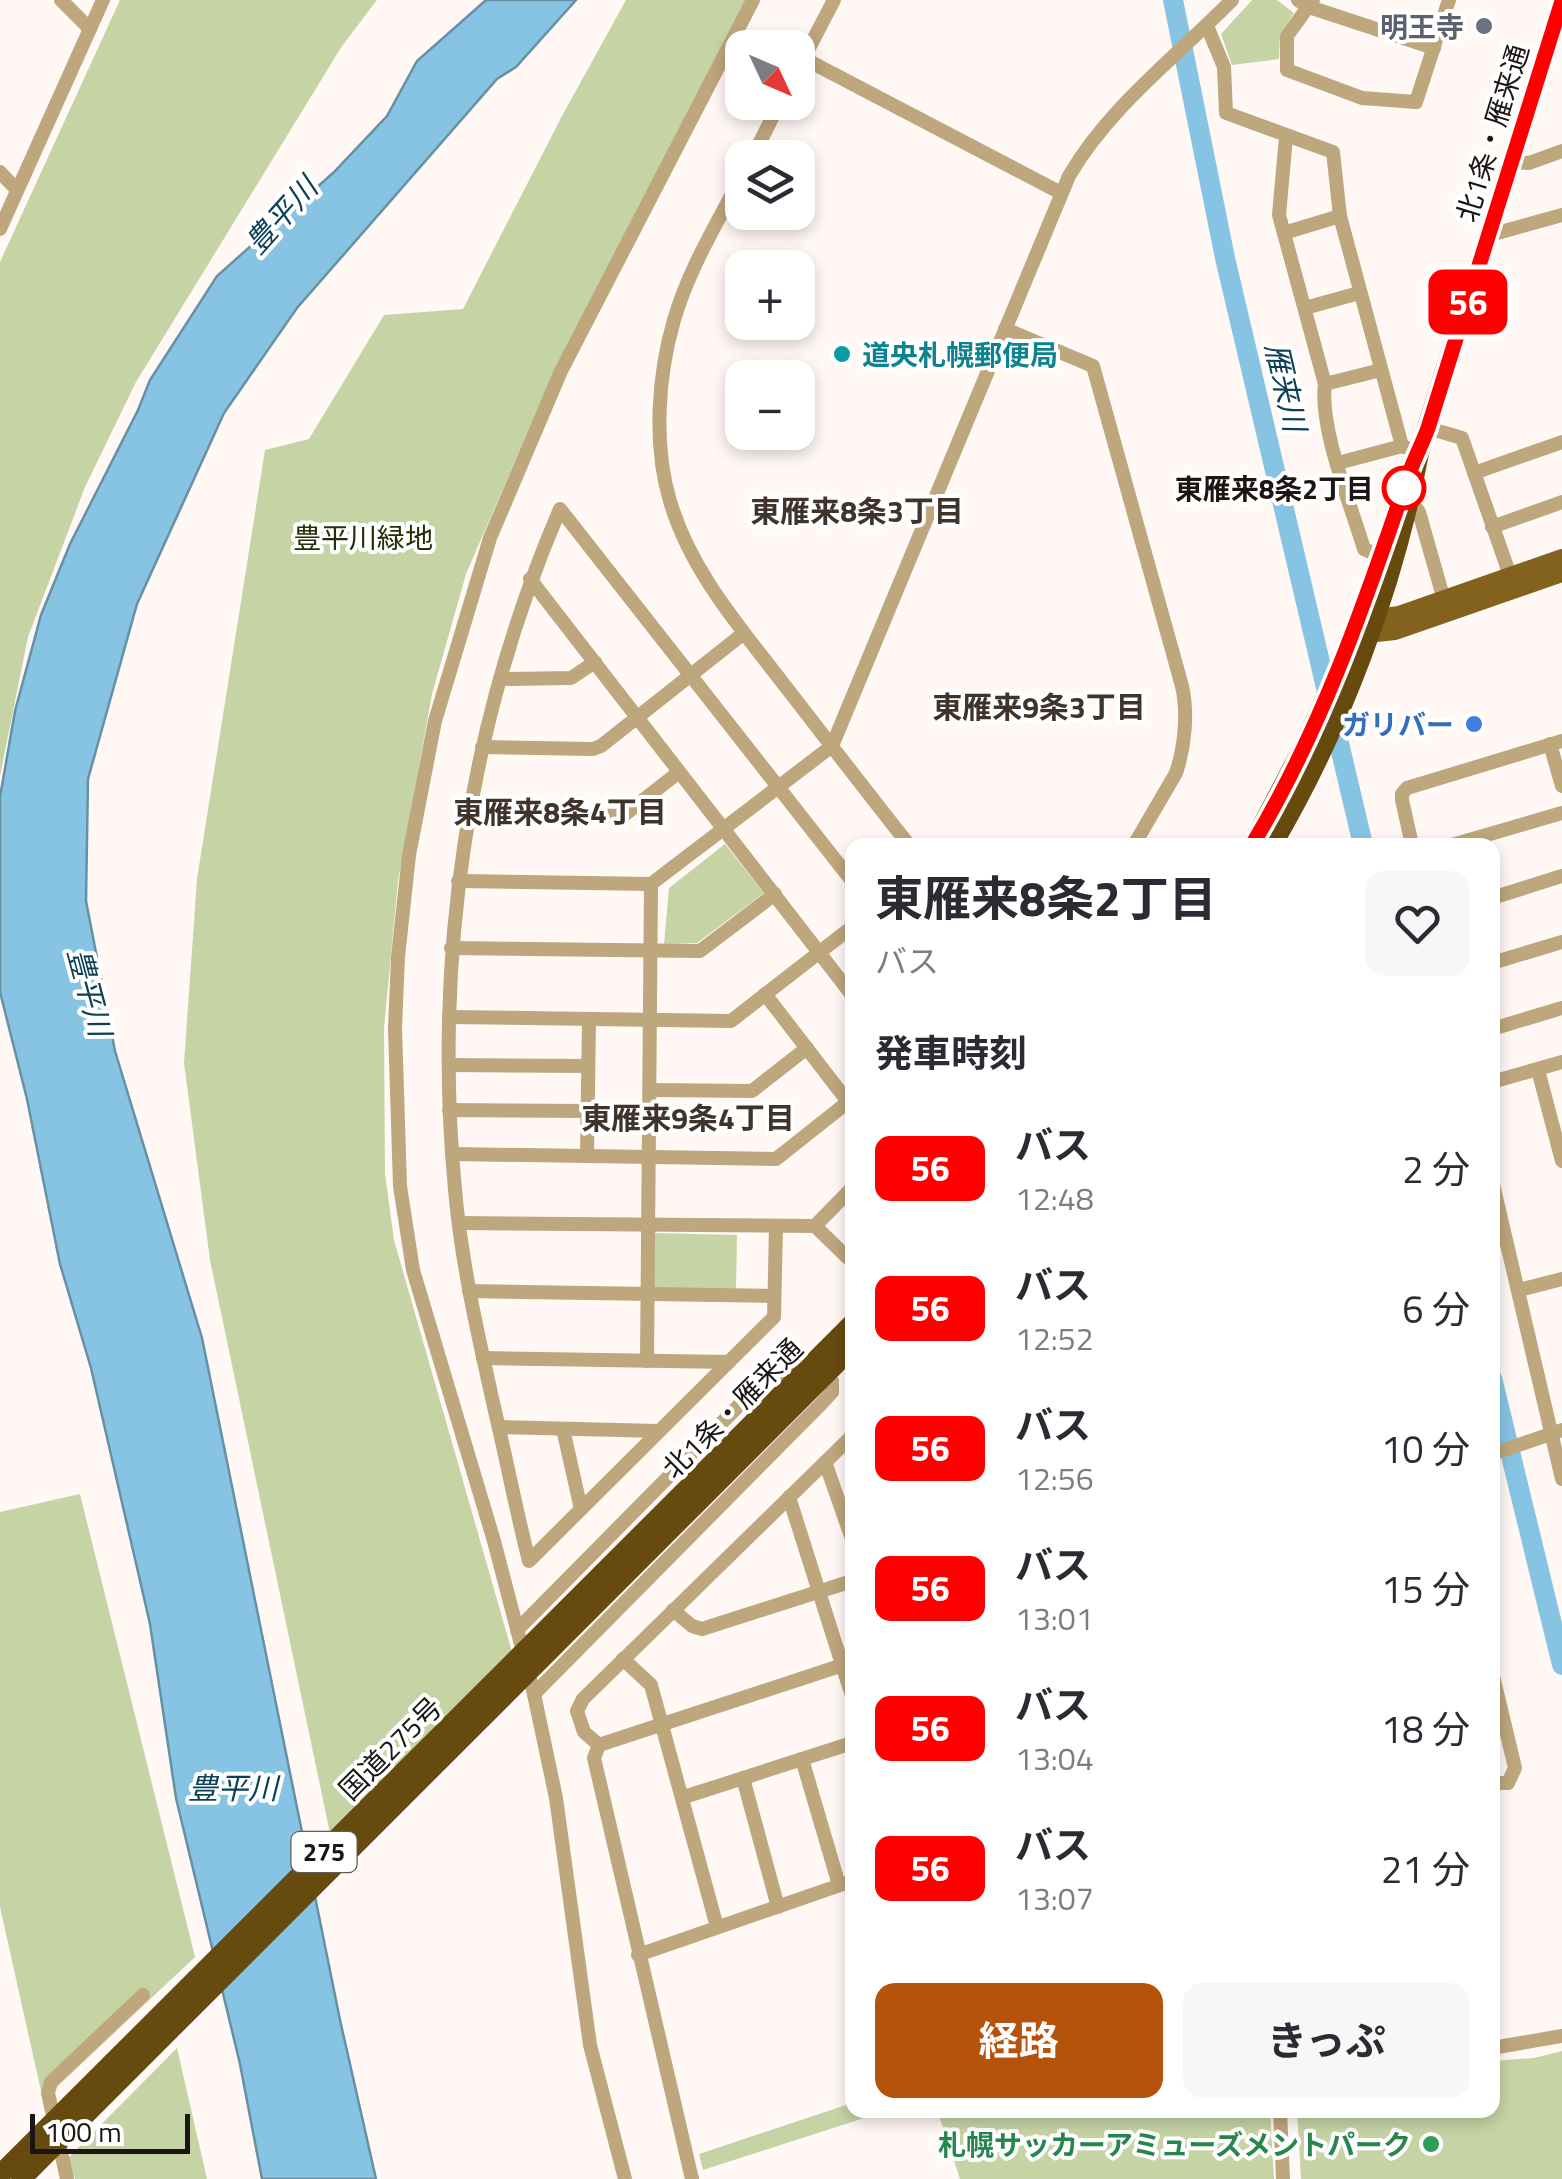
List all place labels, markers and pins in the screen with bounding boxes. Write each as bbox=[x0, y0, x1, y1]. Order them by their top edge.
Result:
place label: 明王寺 bbox=[1380, 5, 1464, 48]
marker: 明王寺 bbox=[1473, 15, 1495, 37]
place label: 道央札幌郵便局 bbox=[862, 333, 1058, 376]
marker: 道央札幌郵便局 bbox=[831, 343, 853, 365]
place label: 東雁来8条2丁目 bbox=[1175, 467, 1374, 510]
marker: 東雁来8条2丁目 bbox=[1383, 467, 1425, 509]
place label: ガリバー bbox=[1342, 703, 1454, 746]
marker: ガリバー bbox=[1463, 713, 1485, 735]
place label: 札幌サッカーアミューズメントパーク bbox=[938, 2123, 1411, 2166]
marker: 札幌サッカーアミューズメントパーク bbox=[1420, 2133, 1442, 2155]

